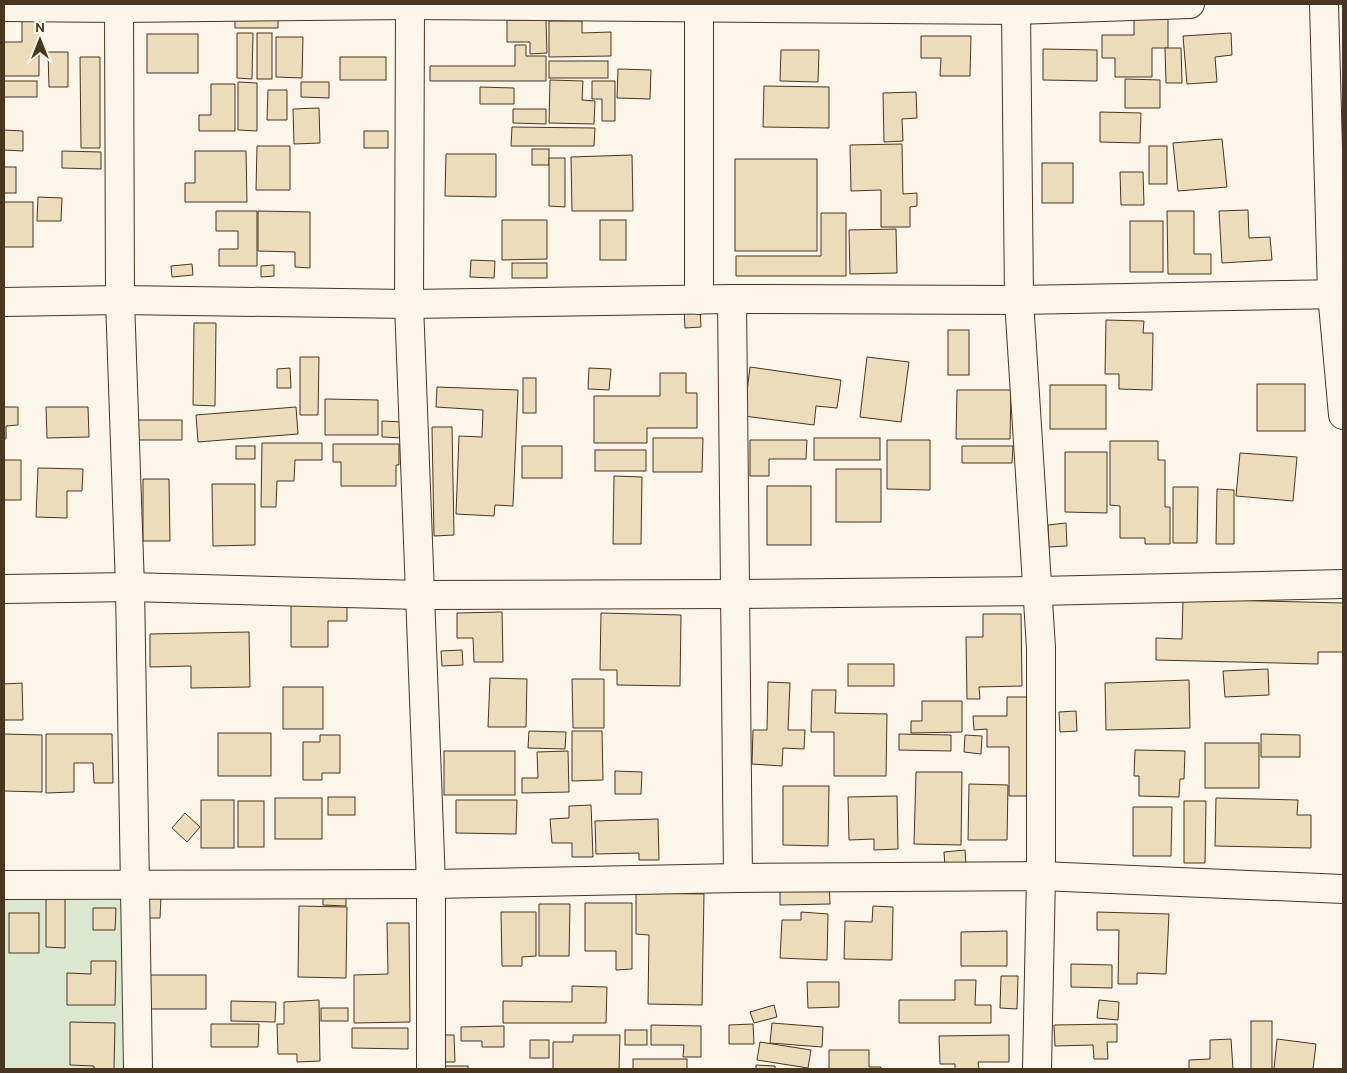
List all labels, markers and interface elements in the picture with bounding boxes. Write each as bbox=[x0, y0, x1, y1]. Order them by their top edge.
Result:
north arrow bbox=[15, 15, 65, 65]
text: N bbox=[35, 20, 45, 37]

